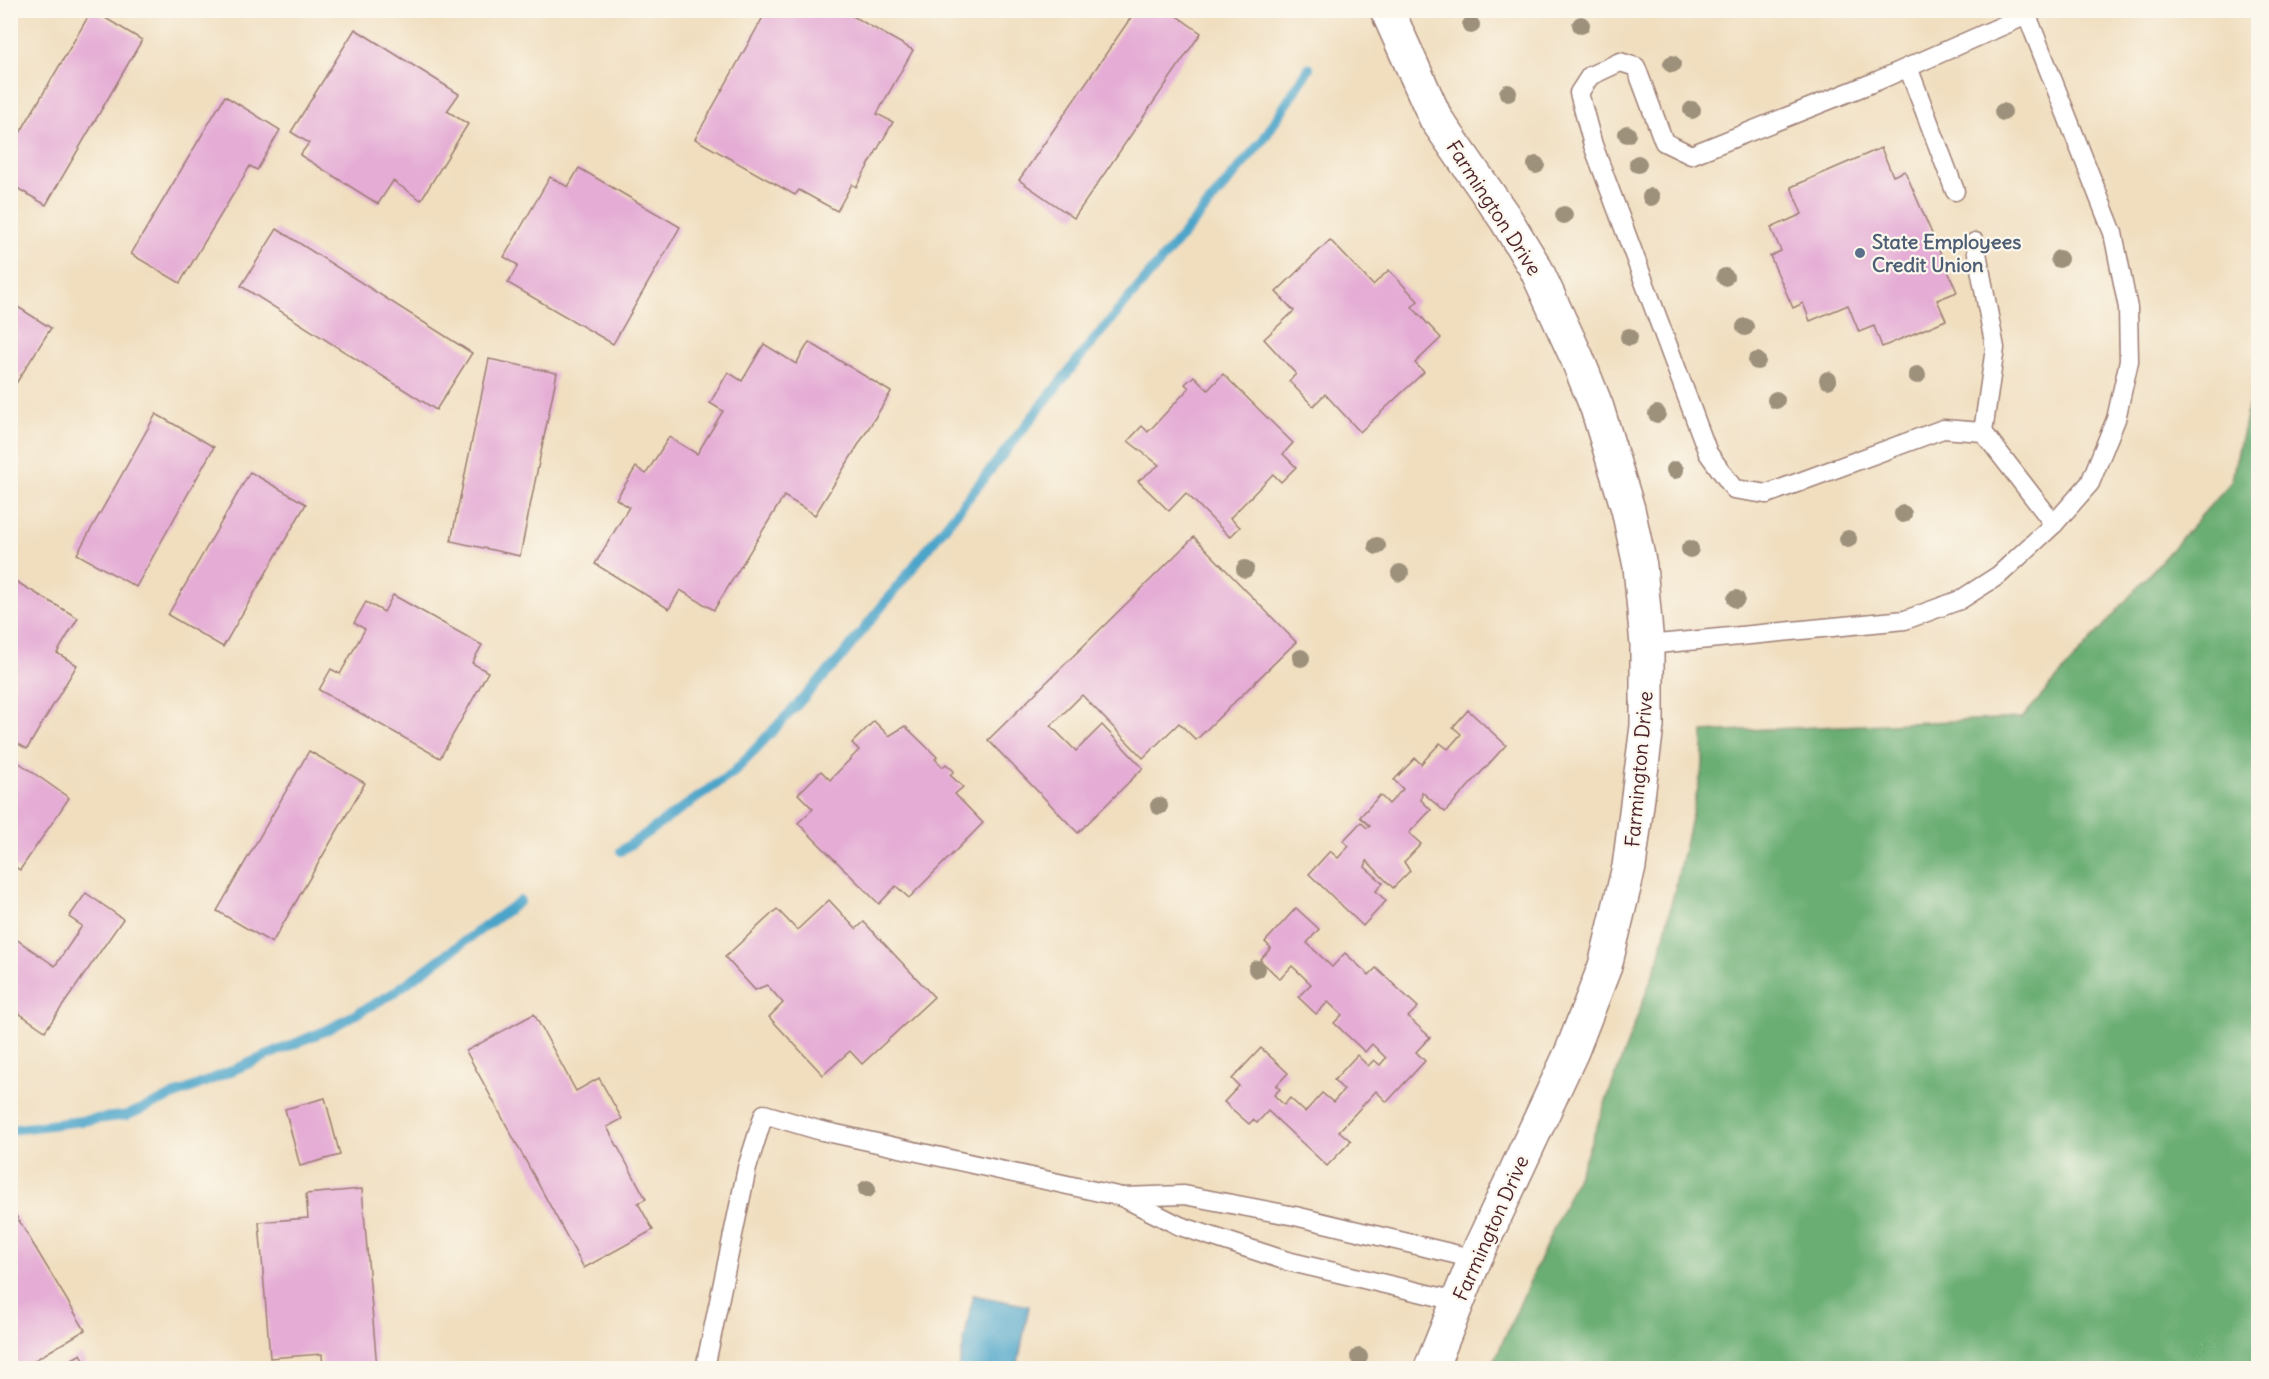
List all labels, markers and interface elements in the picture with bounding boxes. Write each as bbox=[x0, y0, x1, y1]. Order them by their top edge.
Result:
street label: Farmington Drive bbox=[1441, 135, 1547, 280]
place label: State Employees Credit Union bbox=[1872, 229, 2021, 277]
marker: State Employees Credit Union bbox=[1853, 246, 1867, 260]
street label: Farmington Drive bbox=[1619, 690, 1658, 848]
street label: Farmington Drive bbox=[1447, 1151, 1534, 1304]

